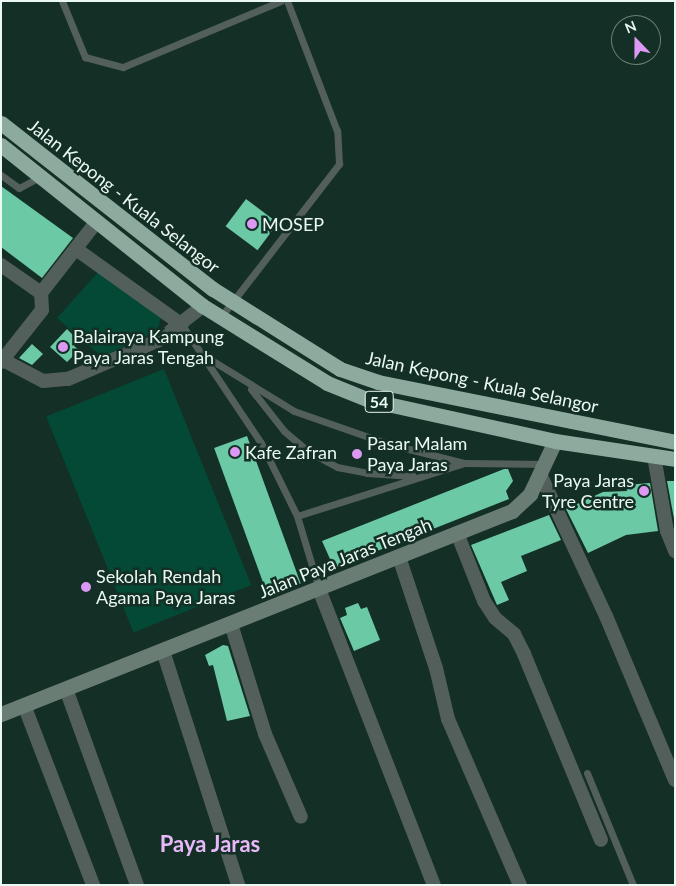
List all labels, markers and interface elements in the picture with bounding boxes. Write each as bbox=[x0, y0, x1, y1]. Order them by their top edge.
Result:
north arrow bbox=[611, 15, 661, 65]
text: N bbox=[622, 17, 639, 36]
street label: Jalan Kepong - Kuala Selangor bbox=[24, 115, 224, 277]
place label: MOSEP bbox=[262, 213, 324, 235]
marker: MOSEP bbox=[246, 218, 258, 230]
place label: Balairaya Kampung Paya Jaras Tengah bbox=[73, 326, 224, 368]
marker: Balairaya Kampung Paya Jaras Tengah bbox=[57, 341, 69, 353]
street label: Jalan Kepong - Kuala Selangor bbox=[364, 347, 600, 417]
road number: 54 bbox=[364, 388, 394, 416]
place label: Pasar Malam Paya Jaras bbox=[367, 433, 468, 476]
place label: Kafe Zafran bbox=[245, 441, 337, 463]
marker: Kafe Zafran bbox=[229, 446, 241, 458]
marker: Pasar Malam Paya Jaras bbox=[351, 448, 363, 460]
place label: Paya Jaras Tyre Centre bbox=[542, 470, 634, 512]
marker: Paya Jaras Tyre Centre bbox=[638, 485, 650, 497]
street label: Jalan Paya Jaras Tengah bbox=[255, 513, 435, 603]
place label: Sekolah Rendah Agama Paya Jaras bbox=[96, 566, 236, 608]
marker: Sekolah Rendah Agama Paya Jaras bbox=[80, 581, 92, 593]
district label: Paya Jaras bbox=[159, 831, 261, 857]

